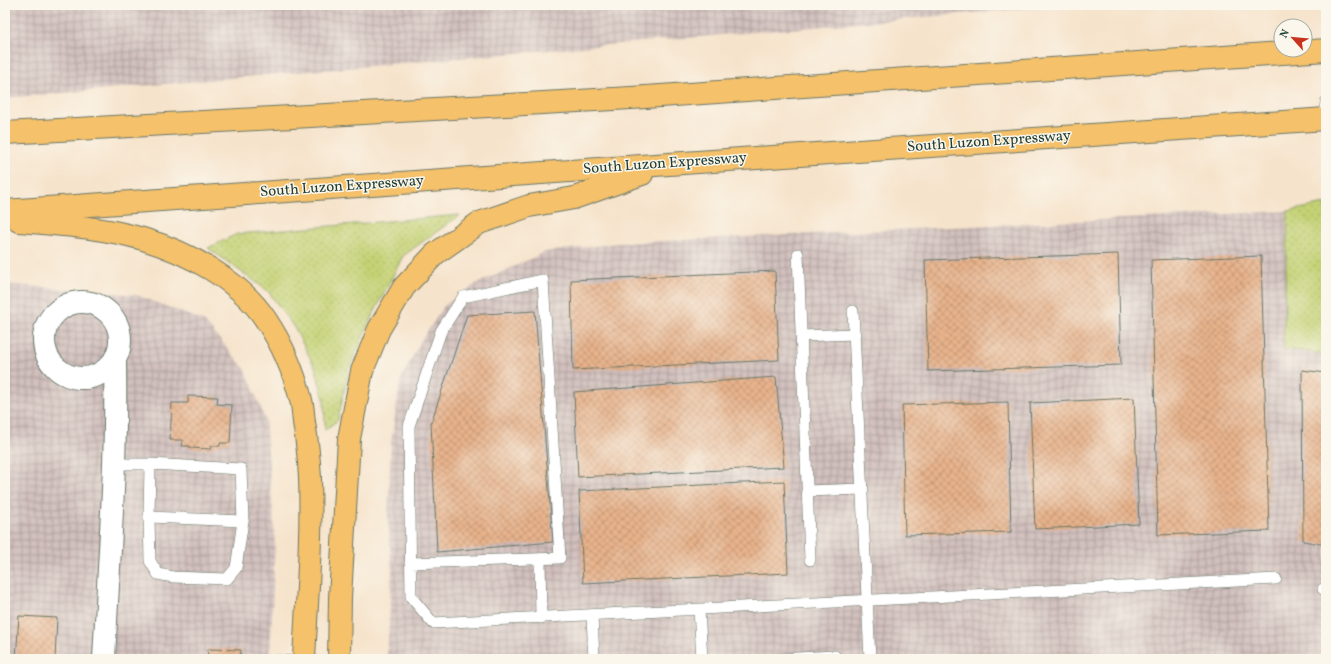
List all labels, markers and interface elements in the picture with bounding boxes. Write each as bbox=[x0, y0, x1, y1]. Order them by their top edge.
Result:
north arrow bbox=[1273, 18, 1313, 58]
text: N bbox=[1277, 27, 1294, 41]
street label: South Luzon Expressway bbox=[906, 126, 1072, 158]
street label: South Luzon Expressway bbox=[582, 148, 748, 180]
street label: South Luzon Expressway bbox=[259, 171, 425, 203]

